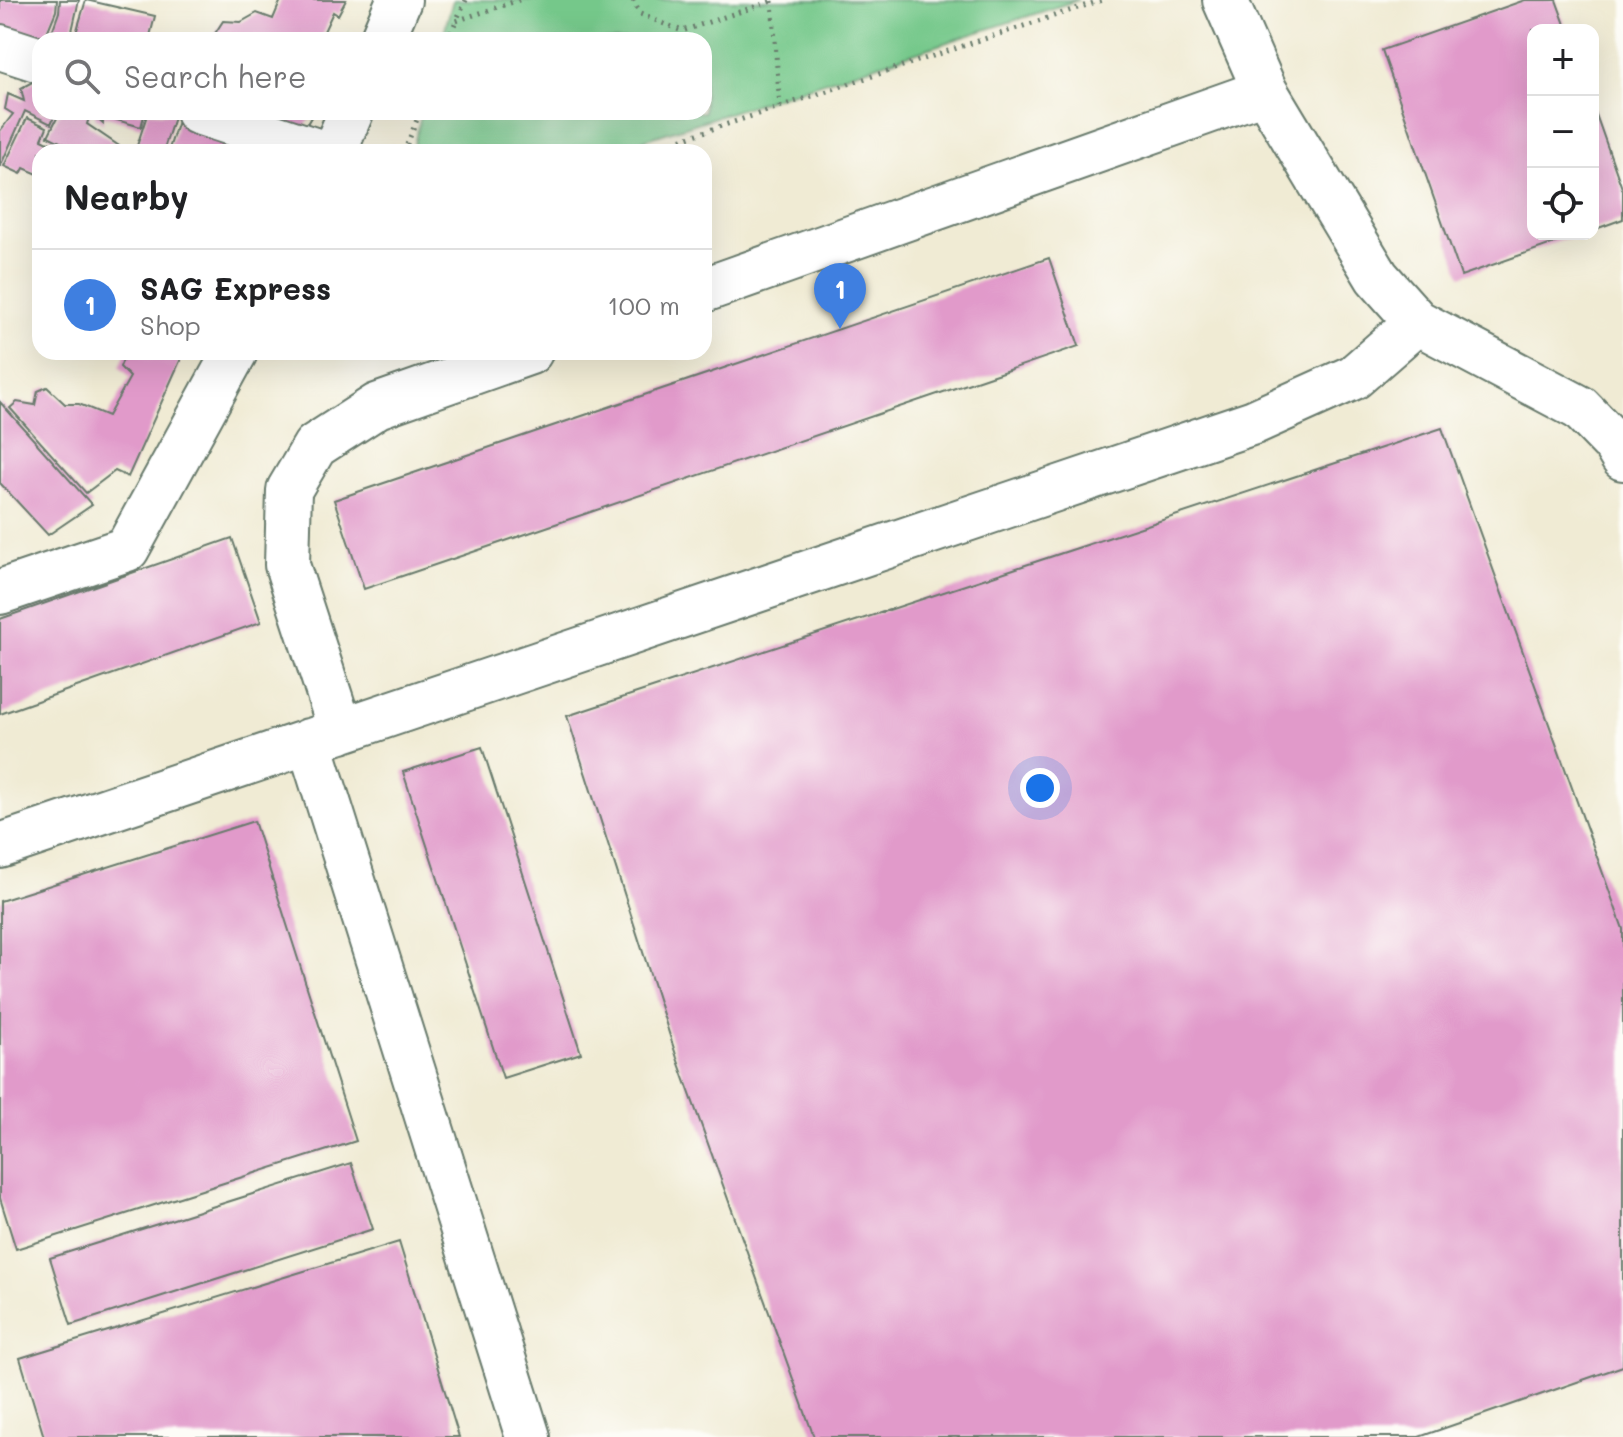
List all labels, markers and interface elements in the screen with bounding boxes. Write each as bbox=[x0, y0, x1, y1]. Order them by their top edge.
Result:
map controls bbox=[1527, 24, 1599, 240]
button: + bbox=[1527, 24, 1599, 96]
search box bbox=[32, 32, 712, 120]
icon: search bbox=[60, 54, 104, 98]
text: Search here bbox=[124, 56, 307, 96]
button: − bbox=[1527, 96, 1599, 168]
button: locate bbox=[1527, 168, 1599, 240]
text: Nearby bbox=[64, 174, 189, 219]
pin: 1 bbox=[814, 263, 866, 329]
text: SAG Express bbox=[140, 268, 331, 308]
text: 1 bbox=[84, 288, 96, 322]
text: 100 m bbox=[607, 288, 680, 322]
text: Shop bbox=[140, 308, 201, 342]
your location bbox=[1020, 768, 1060, 808]

